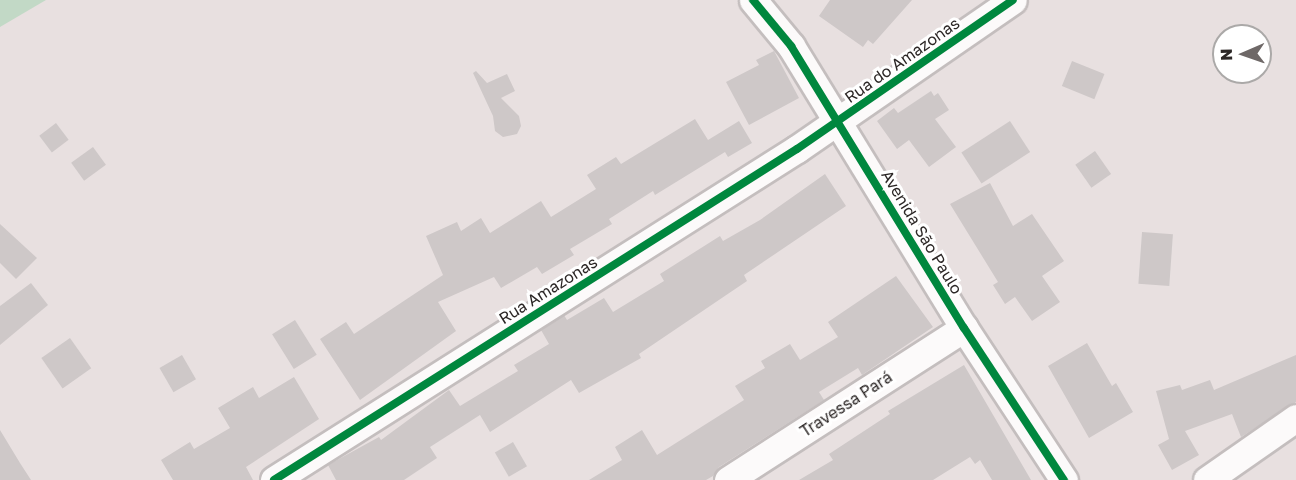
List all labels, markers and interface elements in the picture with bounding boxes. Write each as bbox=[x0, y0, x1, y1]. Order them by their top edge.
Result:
street label: Rua do Amazonas bbox=[841, 13, 963, 107]
north arrow bbox=[1212, 24, 1272, 84]
text: N bbox=[1216, 48, 1236, 61]
street label: Avenida São Paulo bbox=[877, 167, 967, 297]
street label: Rua Amazonas bbox=[495, 252, 601, 328]
street label: Travessa Pará bbox=[796, 367, 896, 441]

